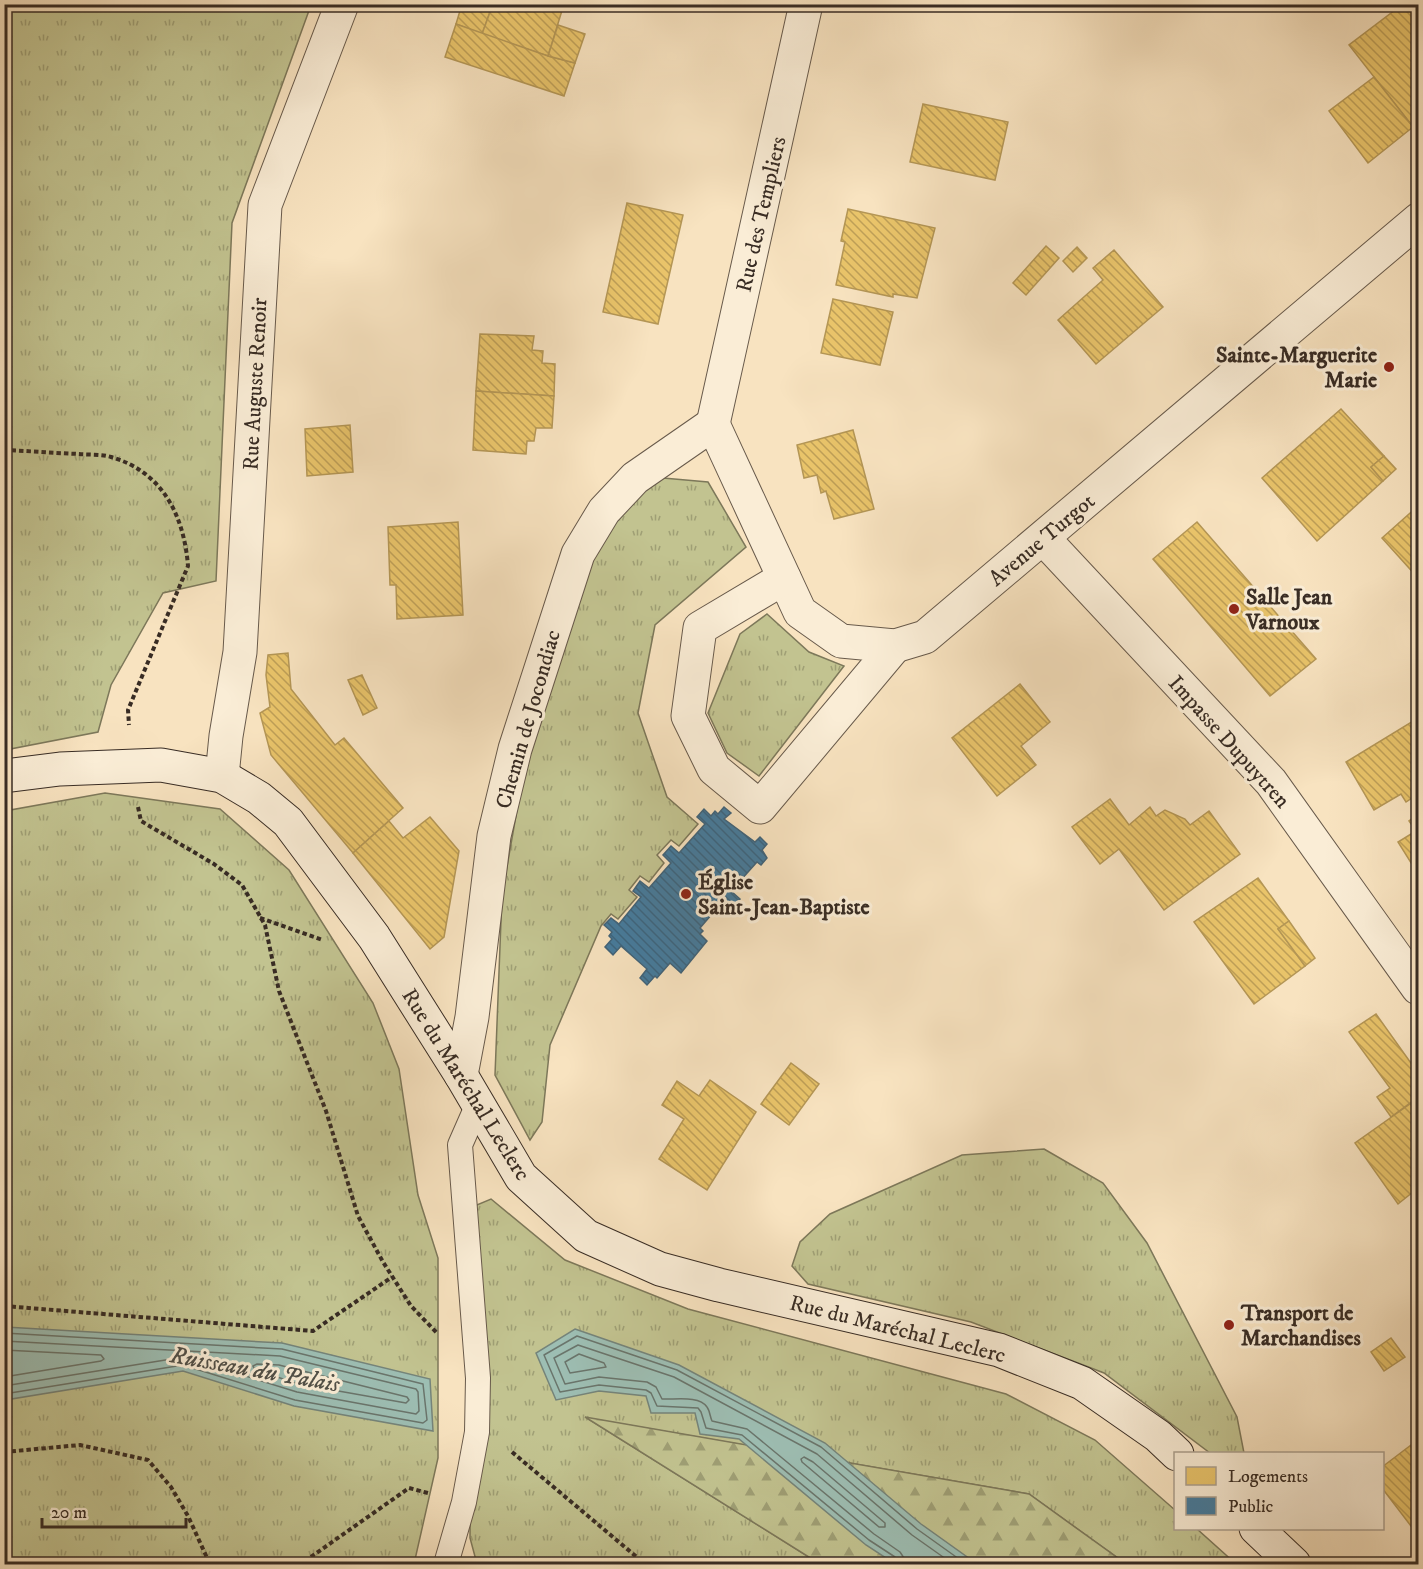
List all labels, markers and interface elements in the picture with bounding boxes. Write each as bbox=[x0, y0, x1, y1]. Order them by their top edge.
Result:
street label: Rue des Templiers bbox=[730, 134, 793, 295]
street label: Rue Auguste Renoir bbox=[237, 296, 274, 471]
place label: Sainte-Marguerite Marie bbox=[1216, 342, 1377, 394]
marker: Sainte-Marguerite Marie bbox=[1382, 360, 1396, 374]
street label: Avenue Turgot bbox=[983, 488, 1101, 592]
place label: Salle Jean Varnoux bbox=[1245, 584, 1333, 636]
marker: Salle Jean Varnoux bbox=[1227, 602, 1241, 616]
street label: Chemin de Jocondiac bbox=[490, 627, 567, 812]
street label: Impasse Dupuytren bbox=[1162, 670, 1296, 814]
place label: Église Saint-Jean-Baptiste bbox=[698, 868, 870, 921]
marker: Église Saint-Jean-Baptiste bbox=[679, 887, 693, 901]
street label: Rue du Maréchal Leclerc bbox=[396, 984, 536, 1186]
street label: Rue du Maréchal Leclerc bbox=[787, 1290, 1008, 1369]
place label: Transport de Marchandises bbox=[1240, 1300, 1361, 1352]
marker: Transport de Marchandises bbox=[1222, 1318, 1236, 1332]
water label: Ruisseau du Palais bbox=[167, 1340, 343, 1400]
legend bbox=[1174, 1452, 1384, 1530]
text: Logements bbox=[1228, 1466, 1308, 1488]
scale bar bbox=[42, 1491, 186, 1529]
text: Public bbox=[1228, 1496, 1274, 1518]
text: 20 m bbox=[51, 1502, 87, 1524]

